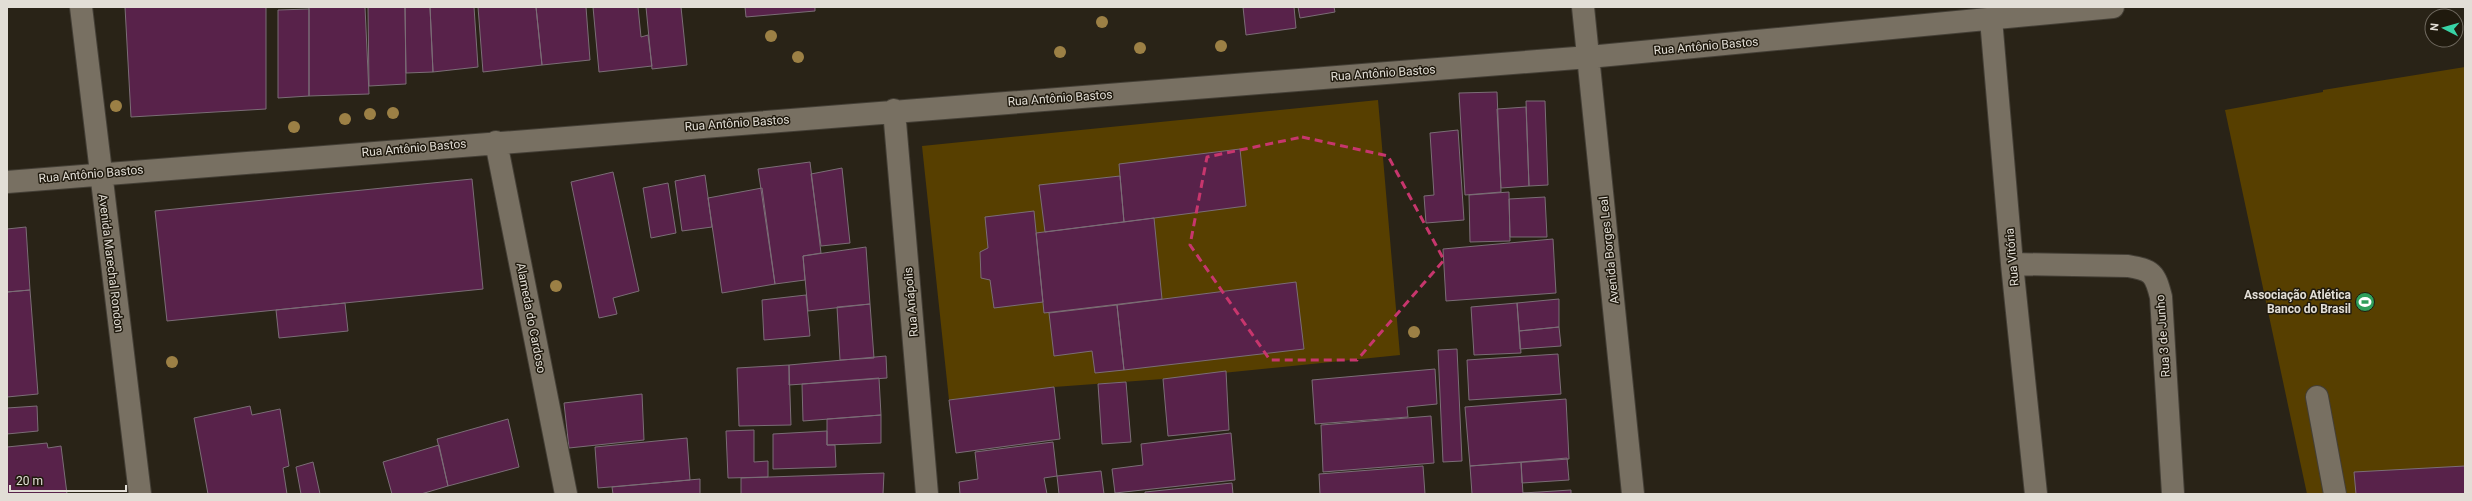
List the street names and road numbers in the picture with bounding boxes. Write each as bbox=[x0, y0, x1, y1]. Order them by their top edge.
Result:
street label: Rua Antônio Bastos bbox=[1653, 34, 1759, 58]
street label: Rua Antônio Bastos bbox=[1330, 62, 1436, 84]
street label: Rua Antônio Bastos bbox=[1007, 87, 1113, 109]
street label: Rua Antônio Bastos bbox=[684, 112, 790, 134]
street label: Rua Antônio Bastos bbox=[361, 136, 467, 160]
street label: Rua Antônio Bastos bbox=[38, 162, 144, 186]
street label: Avenida Marechal Rondon bbox=[96, 193, 126, 333]
street label: Avenida Borges Leal bbox=[1596, 195, 1622, 305]
street label: Rua Vitória bbox=[2002, 227, 2022, 287]
street label: Alameda do Cardoso bbox=[513, 262, 549, 374]
street label: Rua Anápolis bbox=[901, 266, 921, 338]
street label: Rua 3 de Junho bbox=[2153, 294, 2173, 378]

